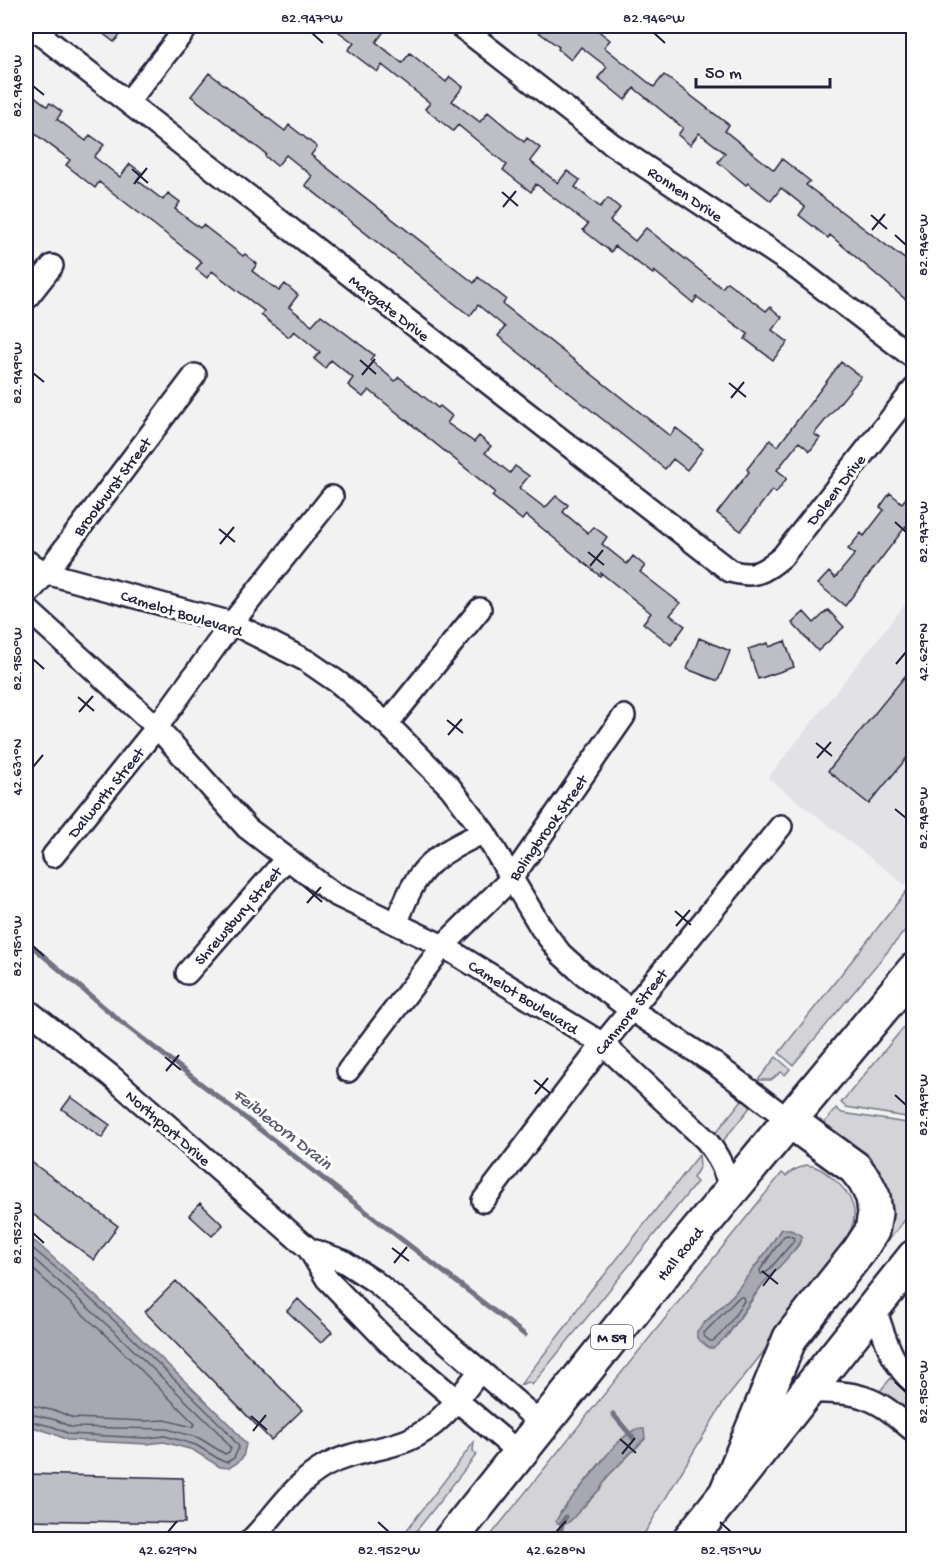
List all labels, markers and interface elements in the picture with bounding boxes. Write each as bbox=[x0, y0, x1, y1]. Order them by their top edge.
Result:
text: 82.947°W bbox=[281, 10, 343, 28]
text: 82.946°W bbox=[623, 10, 685, 28]
scale bar bbox=[696, 51, 830, 89]
text: 82.948°W bbox=[9, 54, 27, 117]
text: 50 m bbox=[705, 64, 742, 85]
street label: Ronnen Drive bbox=[643, 164, 726, 228]
text: 82.946°W bbox=[915, 214, 933, 276]
street label: Margate Drive bbox=[344, 272, 433, 348]
text: 82.949°W bbox=[9, 342, 27, 404]
street label: Brookhurst Street bbox=[70, 434, 158, 542]
street label: Doleen Drive bbox=[803, 451, 872, 531]
text: 82.947°W bbox=[915, 501, 933, 563]
street label: Camelot Boulevard bbox=[118, 588, 246, 643]
text: 42.629°N bbox=[915, 623, 933, 681]
text: 82.950°W bbox=[9, 627, 27, 691]
text: 42.631°N bbox=[9, 738, 27, 796]
street label: Dalworth Street bbox=[65, 744, 151, 844]
street label: Bolingbrook Street bbox=[506, 771, 594, 886]
text: 82.948°W bbox=[915, 786, 933, 849]
street label: Shrewsbury Street bbox=[192, 863, 289, 970]
text: 82.951°W bbox=[9, 915, 27, 977]
street label: Camelot Boulevard bbox=[464, 958, 582, 1041]
street label: Canmore Street bbox=[592, 965, 674, 1060]
text: 82.949°W bbox=[915, 1074, 933, 1136]
water label: Feiblecorn Drain bbox=[228, 1085, 336, 1176]
street label: Northport Drive bbox=[120, 1088, 214, 1172]
text: 82.952°W bbox=[9, 1201, 27, 1264]
street label: Hall Road bbox=[654, 1223, 710, 1286]
road number: M 59 bbox=[591, 1325, 633, 1349]
text: 82.950°W bbox=[915, 1360, 933, 1424]
text: 42.629°N bbox=[139, 1542, 197, 1560]
text: 82.952°W bbox=[358, 1542, 421, 1560]
text: 42.628°N bbox=[527, 1542, 586, 1560]
text: 82.951°W bbox=[700, 1542, 762, 1560]

